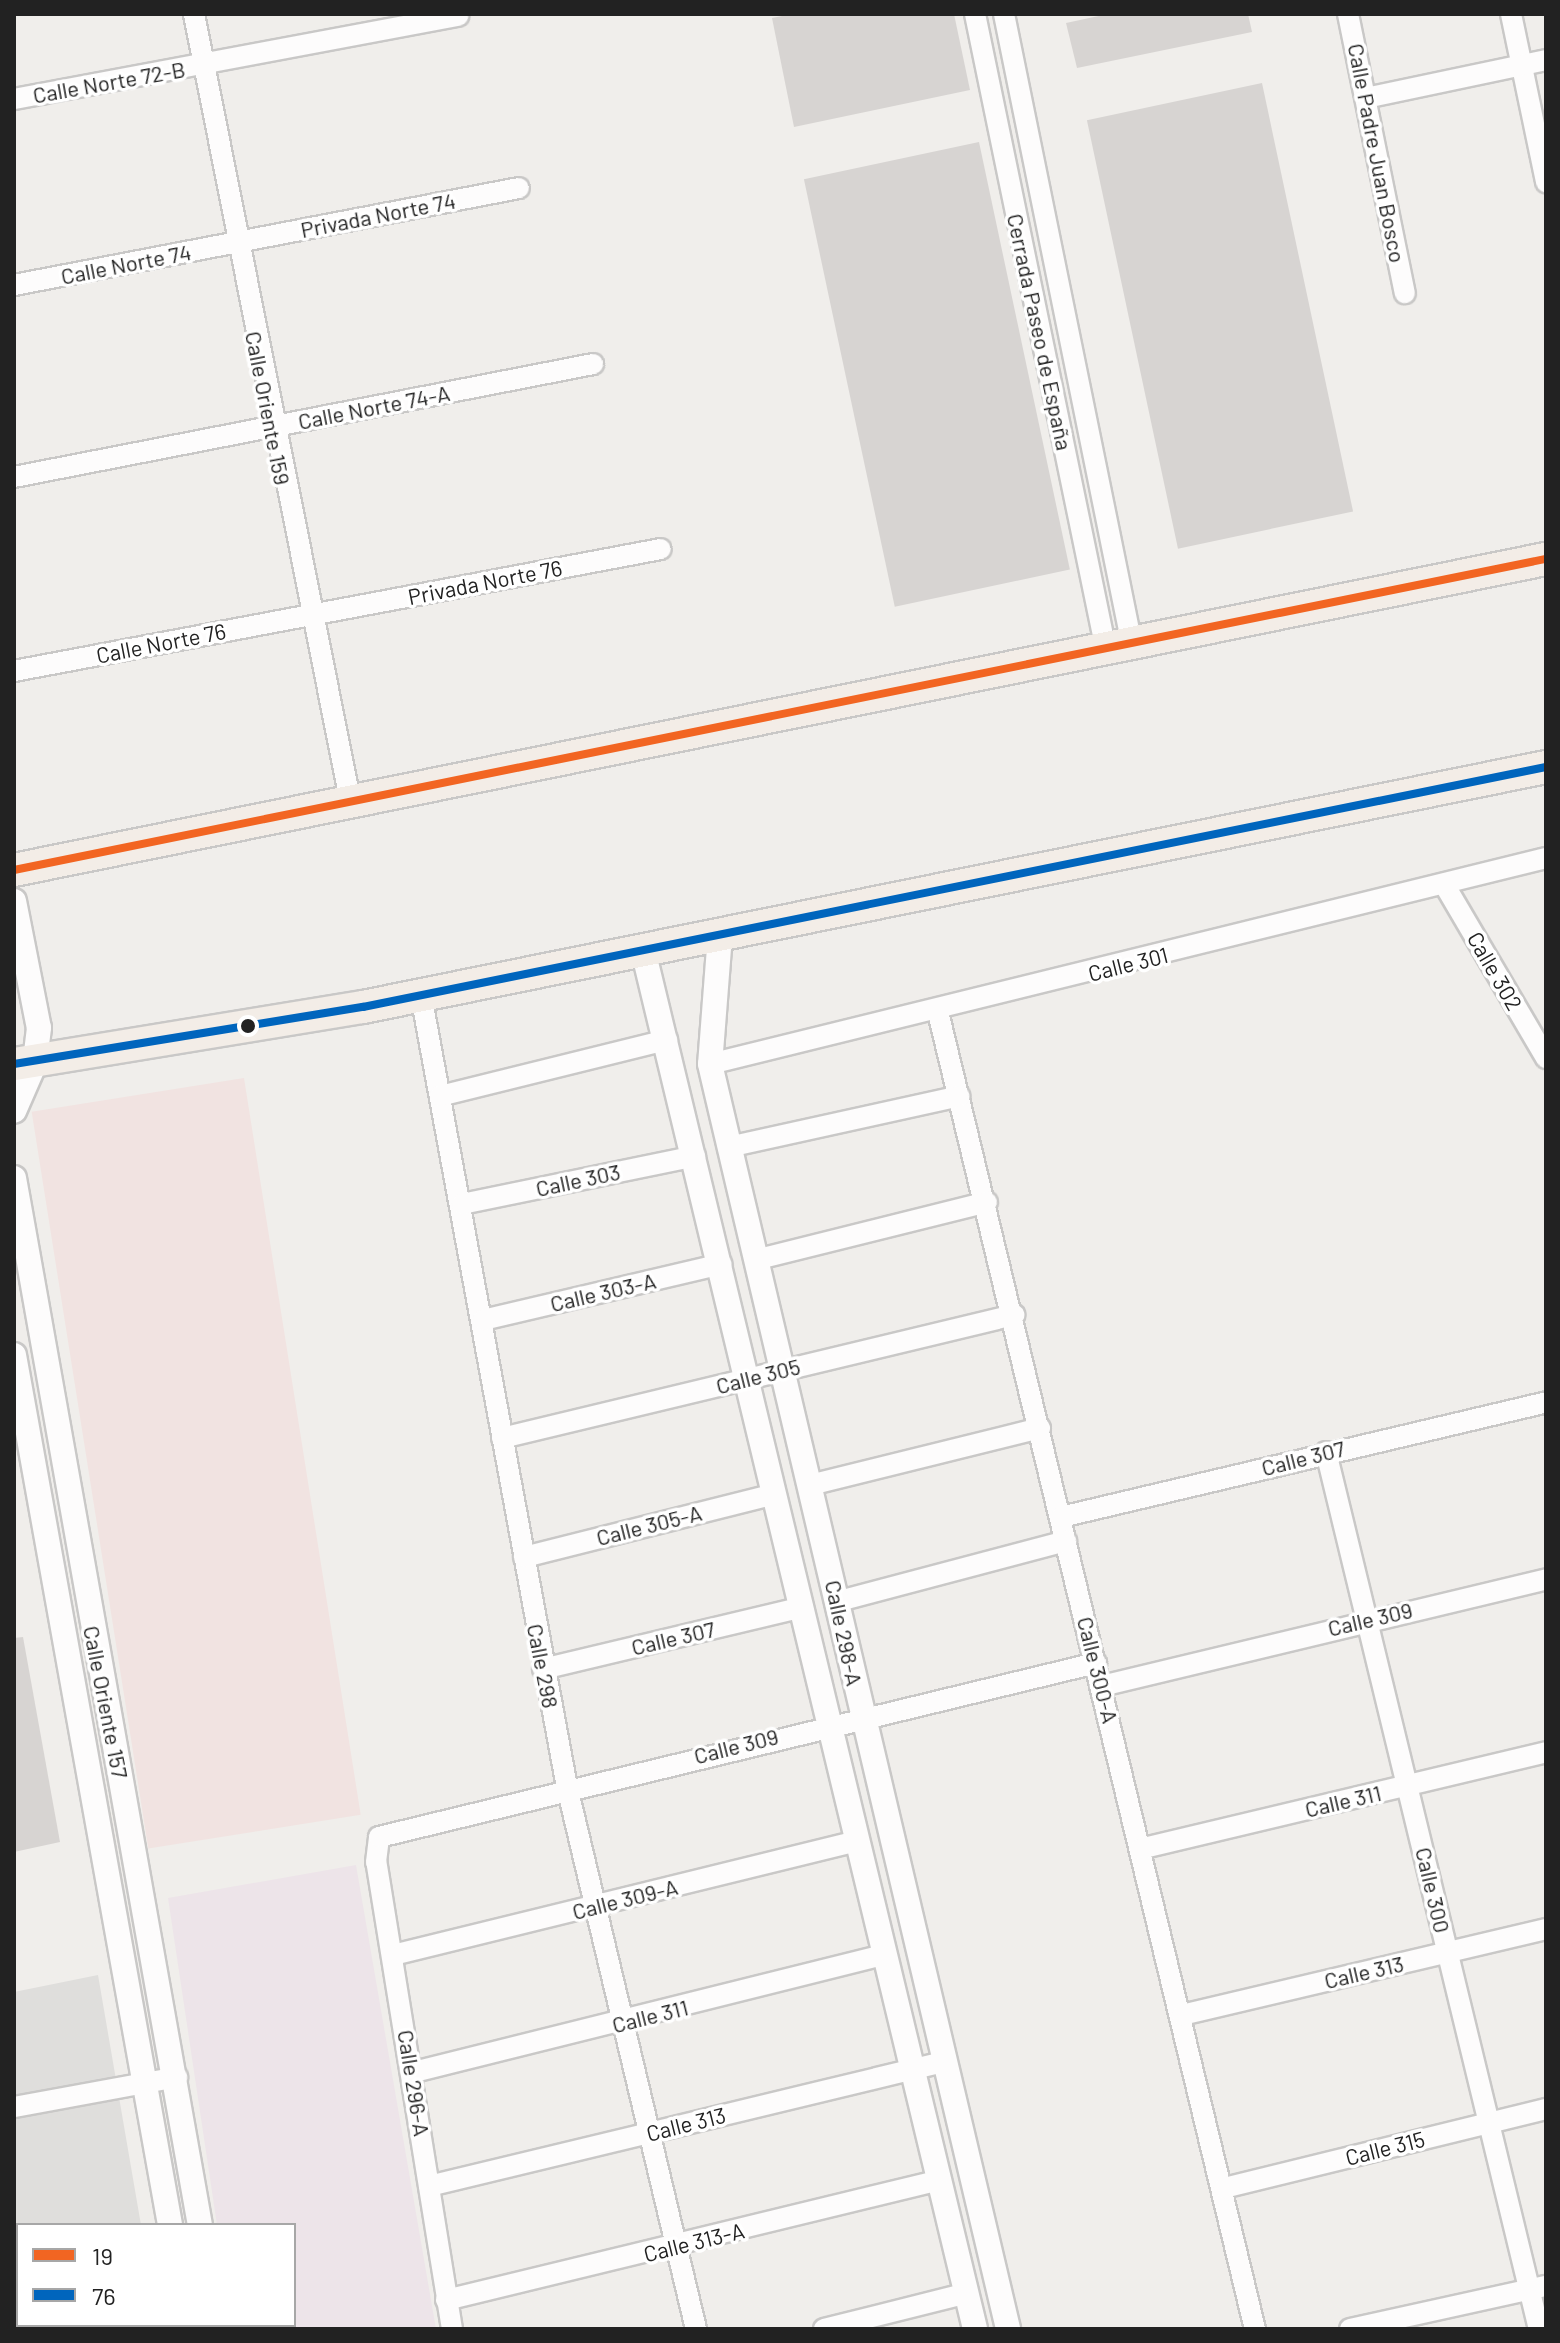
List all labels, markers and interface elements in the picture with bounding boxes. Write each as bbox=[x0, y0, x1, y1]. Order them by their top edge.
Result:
street label: Calle Padre Juan Bosco bbox=[1343, 41, 1411, 265]
street label: Calle Norte 72-B bbox=[31, 56, 187, 108]
street label: Privada Norte 74 bbox=[298, 187, 458, 243]
street label: Cerrada Paseo de España bbox=[1002, 211, 1078, 453]
street label: Calle Norte 74 bbox=[59, 238, 193, 290]
street label: Calle Oriente 159 bbox=[240, 329, 296, 487]
street label: Calle Norte 74-A bbox=[296, 379, 452, 435]
street label: Privada Norte 76 bbox=[406, 554, 564, 610]
street label: Calle Norte 76 bbox=[94, 618, 228, 668]
street label: Calle 302 bbox=[1462, 927, 1528, 1015]
street label: Calle 301 bbox=[1085, 941, 1171, 987]
unlabelled marker bbox=[240, 1018, 256, 1034]
street label: Calle 303 bbox=[533, 1158, 623, 1202]
street label: Calle 303-A bbox=[548, 1267, 658, 1317]
street label: Calle 305 bbox=[713, 1353, 803, 1399]
street label: Calle 307 bbox=[1259, 1435, 1347, 1481]
street label: Calle 305-A bbox=[594, 1499, 704, 1551]
street label: Calle 298-A bbox=[820, 1578, 868, 1688]
street label: Calle 309 bbox=[1325, 1596, 1415, 1642]
street label: Calle 300-A bbox=[1072, 1614, 1124, 1726]
street label: Calle 307 bbox=[629, 1616, 717, 1660]
street label: Calle 298 bbox=[522, 1622, 564, 1710]
street label: Calle Oriente 157 bbox=[78, 1624, 134, 1780]
street label: Calle 309 bbox=[691, 1723, 781, 1769]
street label: Calle 311 bbox=[1302, 1779, 1384, 1823]
street label: Calle 300 bbox=[1410, 1845, 1456, 1935]
street label: Calle 309-A bbox=[569, 1873, 681, 1925]
street label: Calle 313 bbox=[1322, 1950, 1406, 1994]
street label: Calle 311 bbox=[609, 1994, 691, 2038]
street label: Calle 296-A bbox=[393, 2028, 435, 2138]
street label: Calle 313 bbox=[644, 2101, 728, 2147]
street label: Calle 315 bbox=[1343, 2125, 1427, 2171]
street label: Calle 313-A bbox=[641, 2217, 747, 2267]
legend bbox=[16, 2223, 296, 2327]
text: 19 bbox=[92, 2241, 113, 2270]
text: 76 bbox=[92, 2281, 116, 2310]

